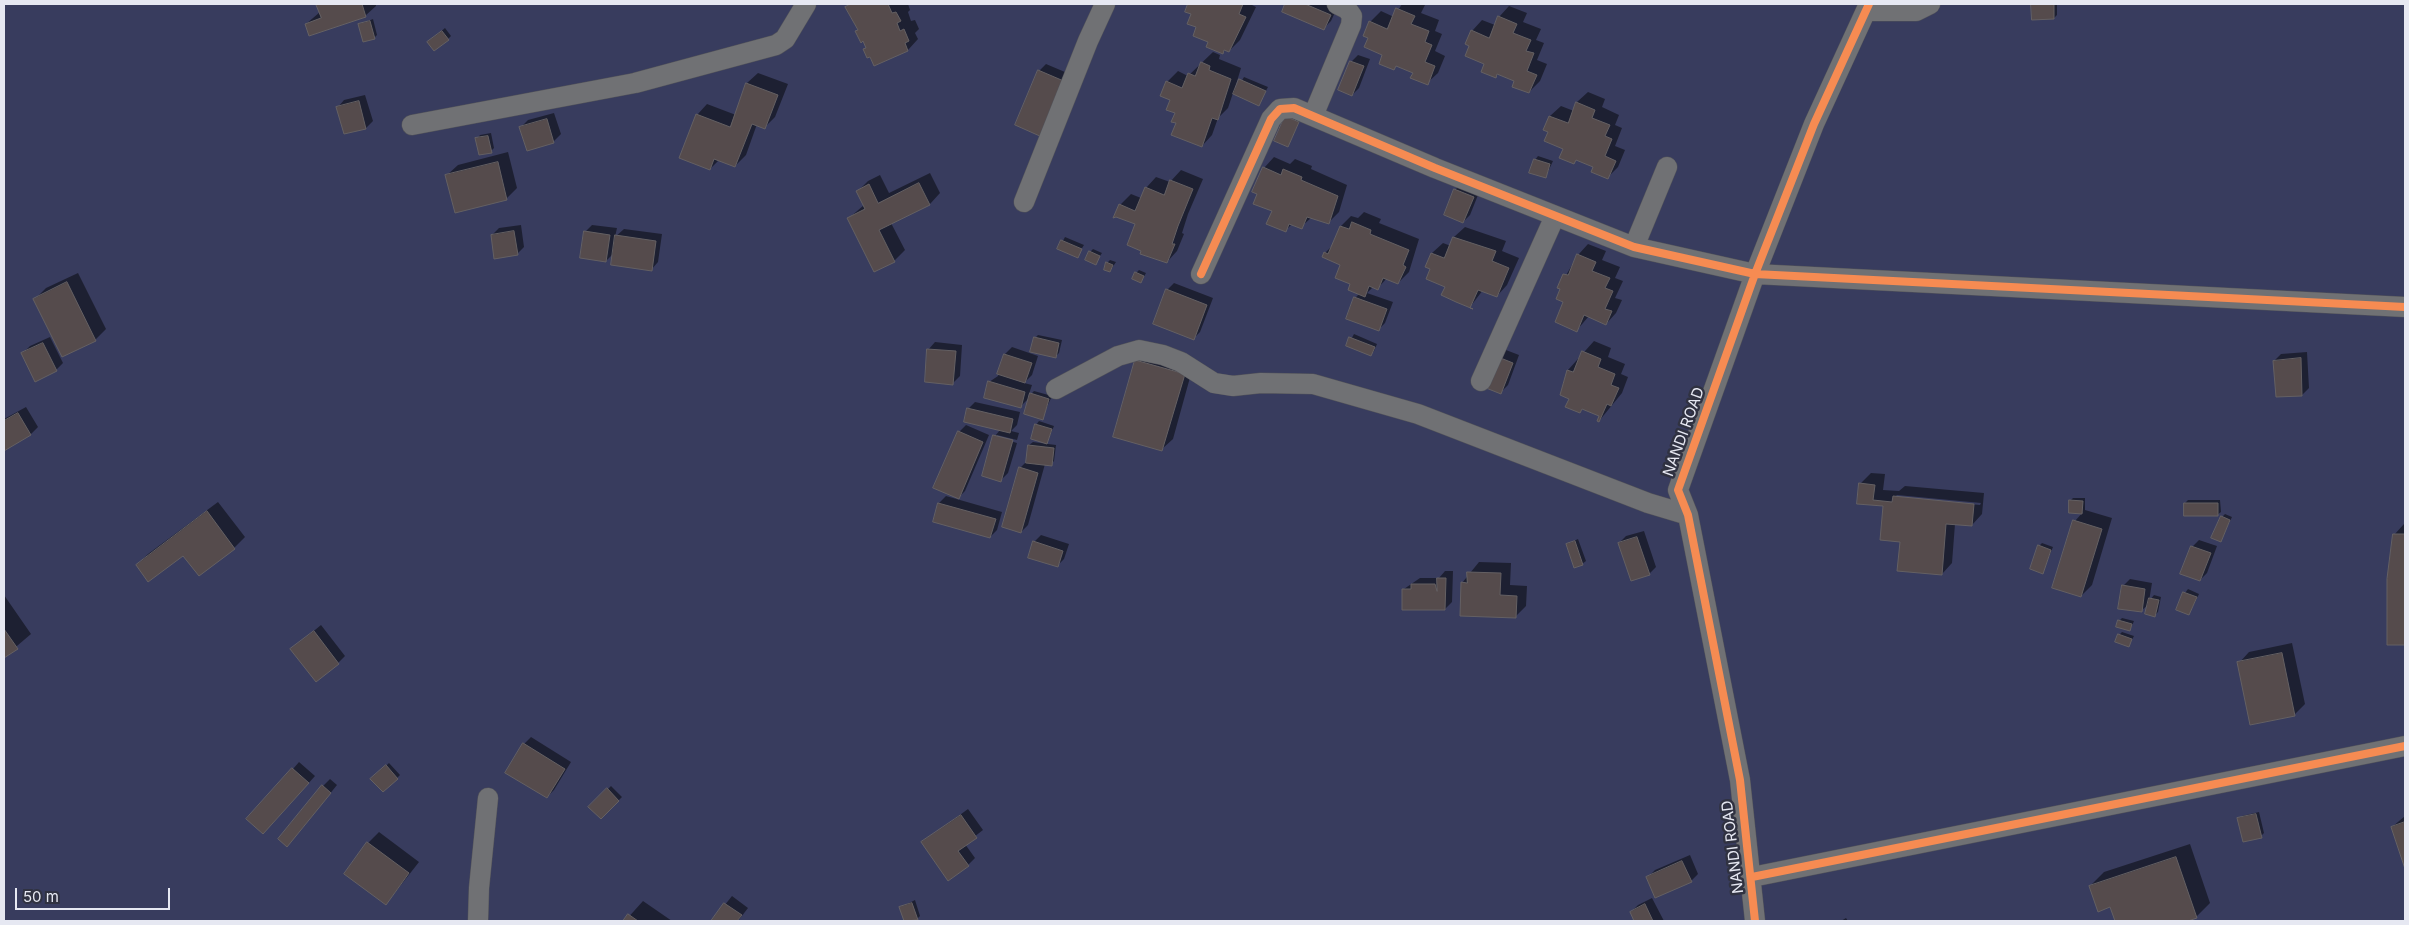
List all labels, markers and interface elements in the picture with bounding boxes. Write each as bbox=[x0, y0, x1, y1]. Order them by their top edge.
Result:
street label: NANDI ROAD bbox=[1660, 385, 1708, 479]
street label: NANDI ROAD bbox=[1718, 799, 1748, 895]
scale bar bbox=[18, 878, 172, 910]
text: 50 m bbox=[23, 887, 59, 906]

